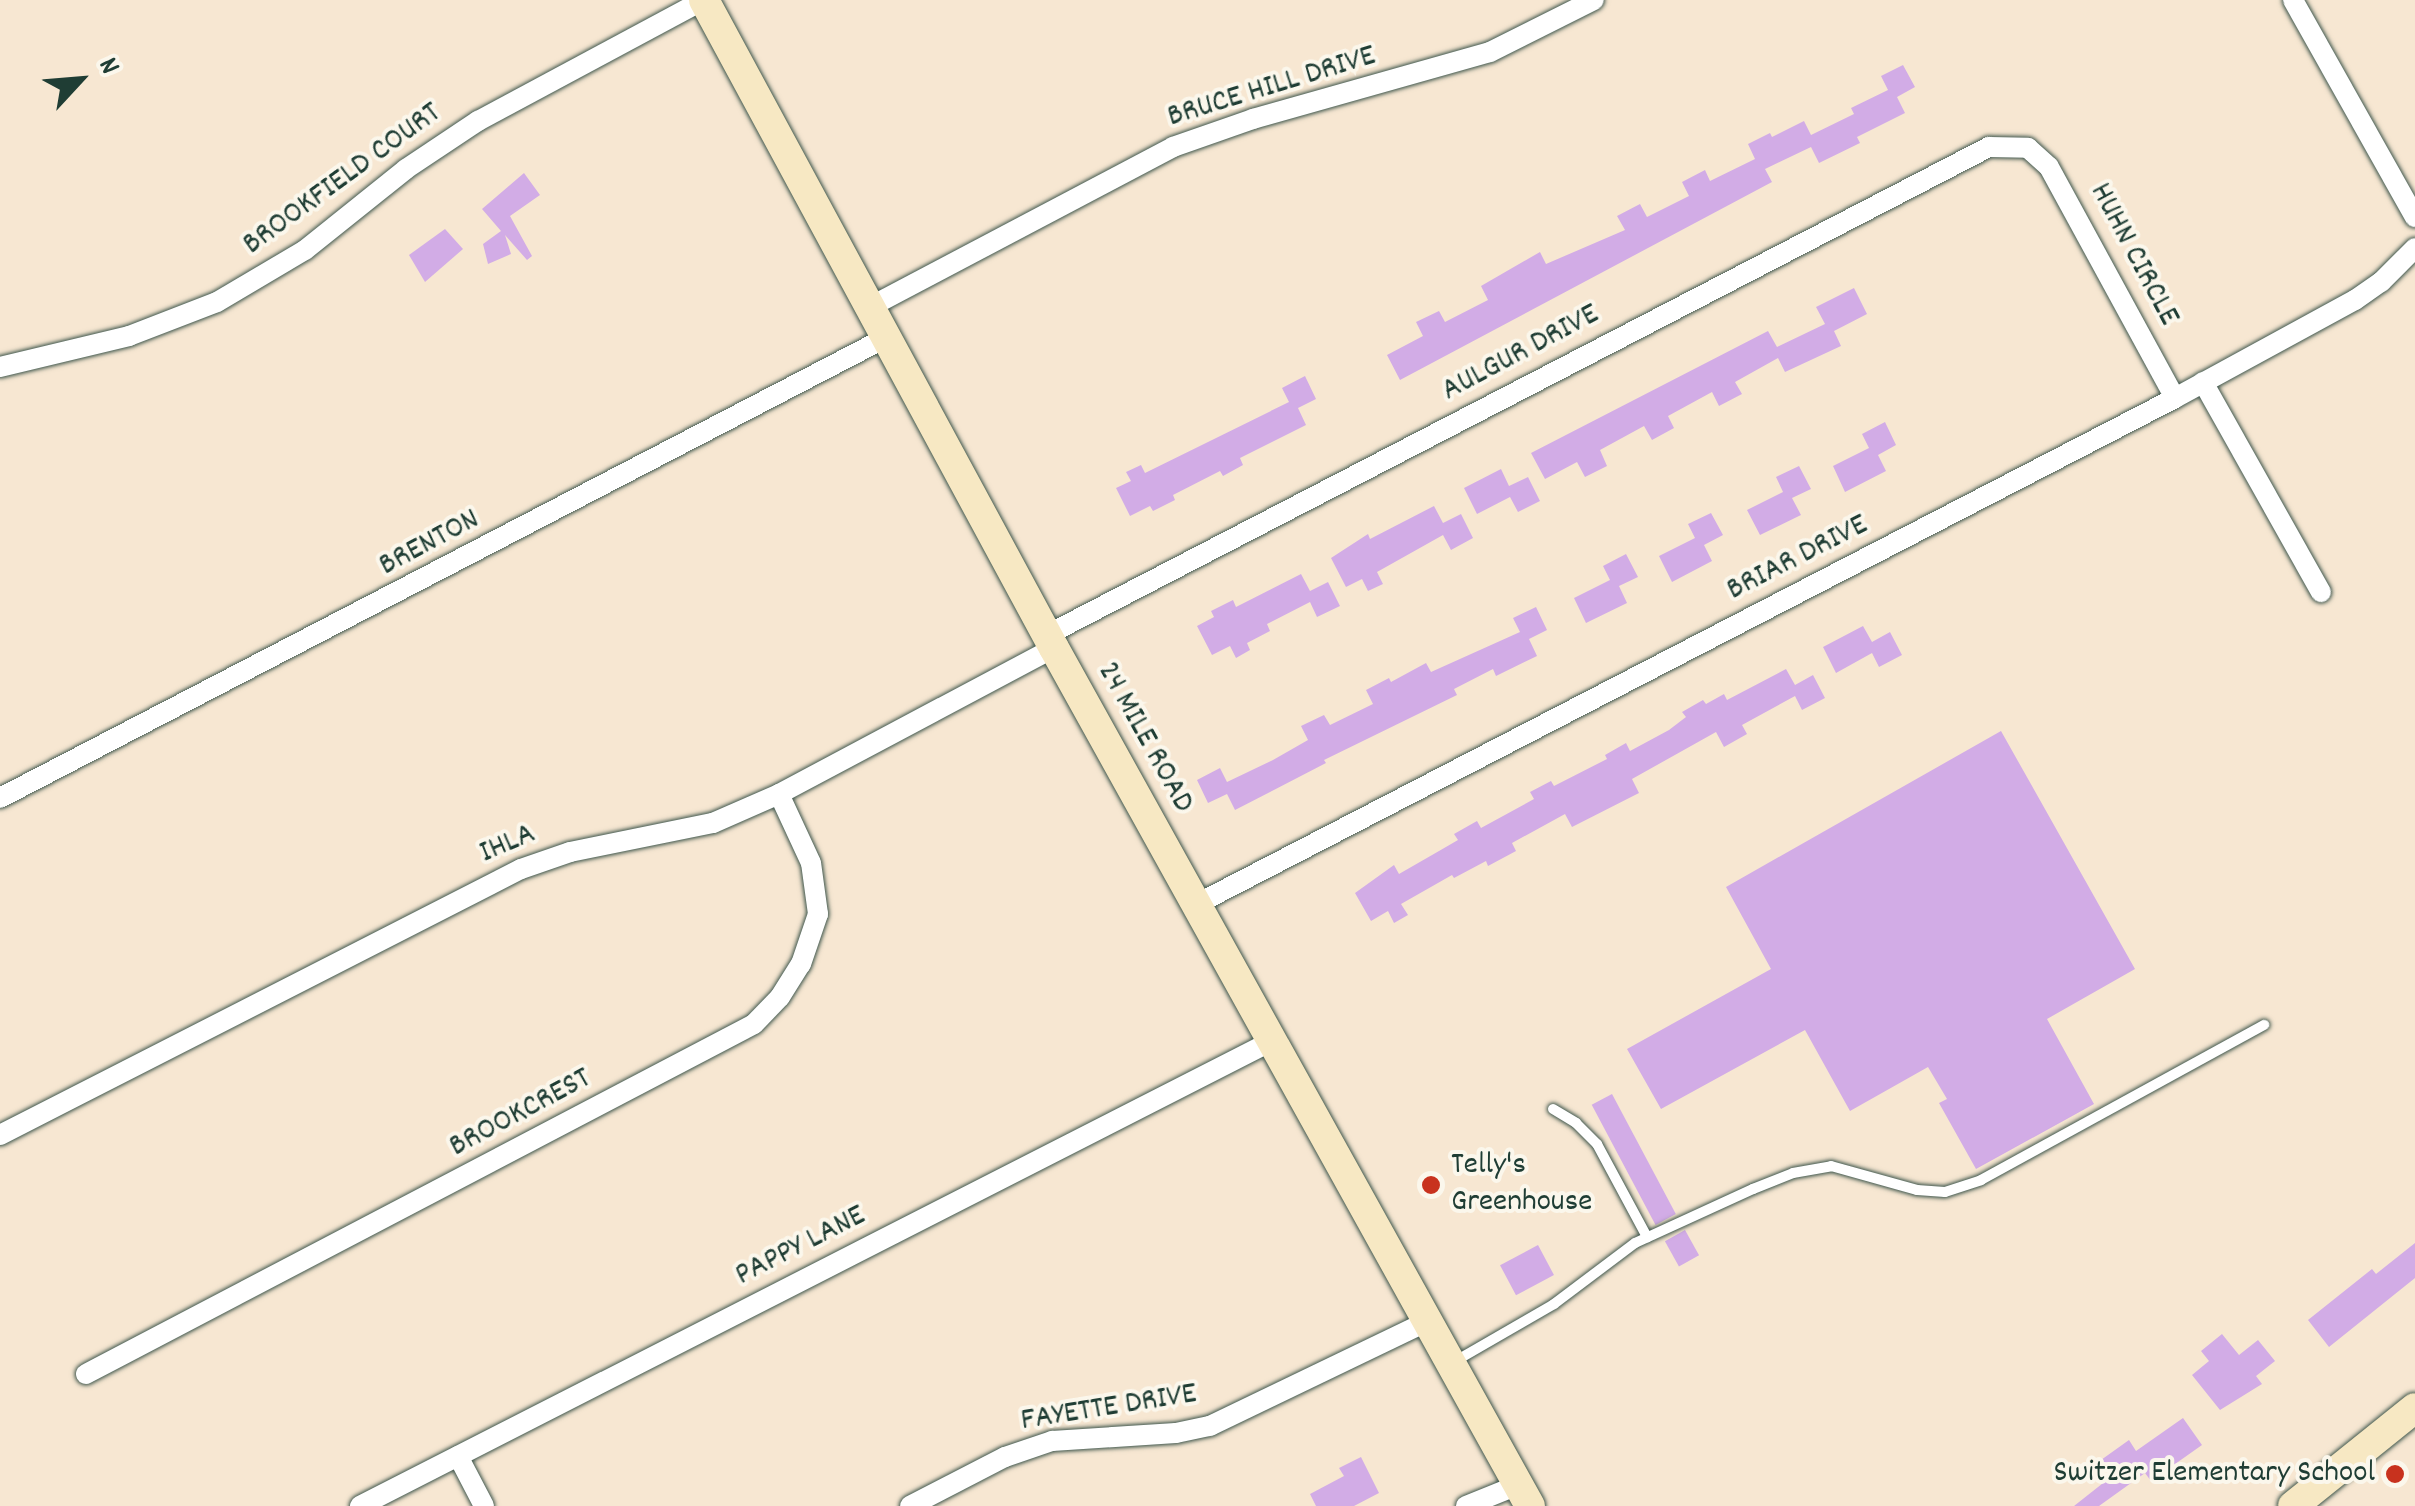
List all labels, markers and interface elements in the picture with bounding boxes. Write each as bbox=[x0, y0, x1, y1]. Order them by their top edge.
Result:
north arrow bbox=[30, 30, 130, 130]
street label: BRUCE HILL DRIVE bbox=[1163, 38, 1381, 138]
text: N bbox=[86, 52, 128, 82]
street label: BROOKFIELD COURT bbox=[236, 95, 450, 265]
street label: HUHN CIRCLE bbox=[2079, 177, 2187, 333]
street label: AULGUR DRIVE bbox=[1436, 297, 1606, 411]
street label: BRENTON bbox=[373, 502, 487, 586]
street label: BRIAR DRIVE bbox=[1721, 507, 1875, 611]
street label: 24 MILE ROAD bbox=[1087, 656, 1201, 820]
street label: IHLA bbox=[474, 816, 542, 874]
street label: BROOKCREST bbox=[444, 1061, 598, 1167]
place label: Telly's Greenhouse bbox=[1451, 1148, 1592, 1223]
marker: Telly's Greenhouse bbox=[1420, 1174, 1442, 1196]
street label: PAPPY LANE bbox=[729, 1198, 873, 1296]
street label: FAYETTE DRIVE bbox=[1018, 1376, 1200, 1442]
place label: Switzer Elementary School bbox=[2053, 1455, 2375, 1493]
marker: Switzer Elementary School bbox=[2384, 1463, 2406, 1485]

